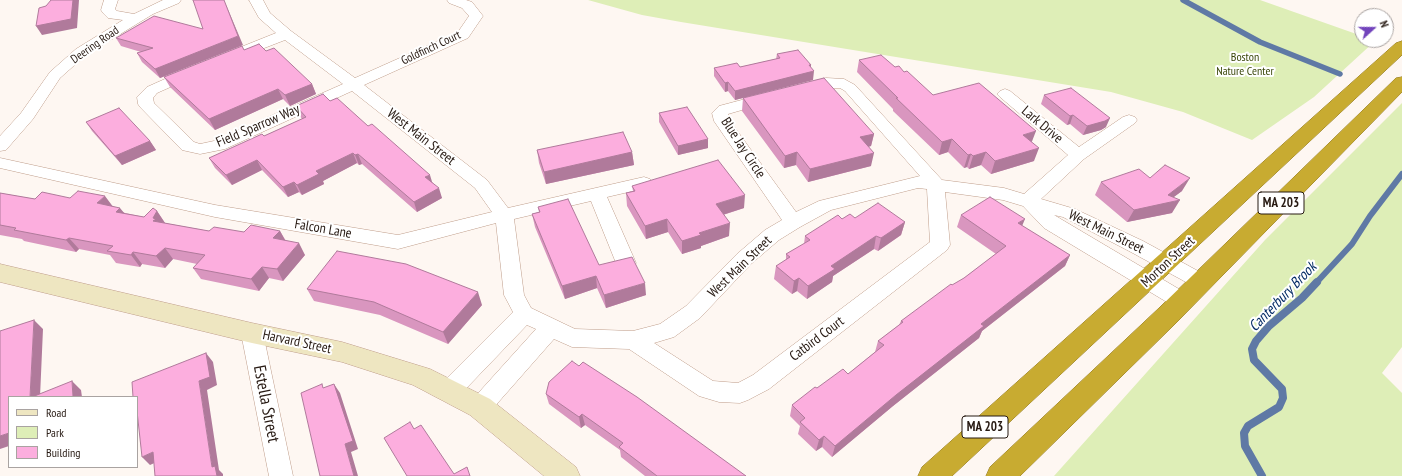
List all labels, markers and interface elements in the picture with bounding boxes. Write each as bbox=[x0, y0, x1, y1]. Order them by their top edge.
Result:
north arrow bbox=[1354, 8, 1394, 48]
text: N bbox=[1377, 19, 1392, 29]
street label: Deering Road bbox=[68, 23, 122, 67]
street label: Goldfinch Court bbox=[399, 28, 463, 68]
park label: Boston Nature Center bbox=[1216, 51, 1274, 79]
street label: Field Sparrow Way bbox=[214, 101, 302, 151]
street label: Lark Drive bbox=[1018, 103, 1066, 147]
street label: West Main Street bbox=[384, 105, 458, 169]
street label: Blue Jay Circle bbox=[717, 114, 769, 182]
road number: MA 203 bbox=[1258, 192, 1304, 214]
street label: West Main Street bbox=[1066, 207, 1146, 257]
street label: Falcon Lane bbox=[293, 216, 353, 242]
street label: West Main Street bbox=[705, 233, 775, 301]
street label: Morton Street bbox=[1138, 233, 1198, 291]
water label: Canterbury Brook bbox=[1245, 259, 1321, 335]
street label: Catbird Court bbox=[786, 313, 848, 365]
street label: Harvard Street bbox=[261, 327, 333, 357]
street label: Estella Street bbox=[249, 364, 283, 444]
legend bbox=[8, 396, 138, 468]
text: Road bbox=[46, 405, 66, 420]
road number: MA 203 bbox=[962, 416, 1008, 438]
text: Park bbox=[46, 425, 64, 440]
text: Building bbox=[46, 445, 81, 460]

